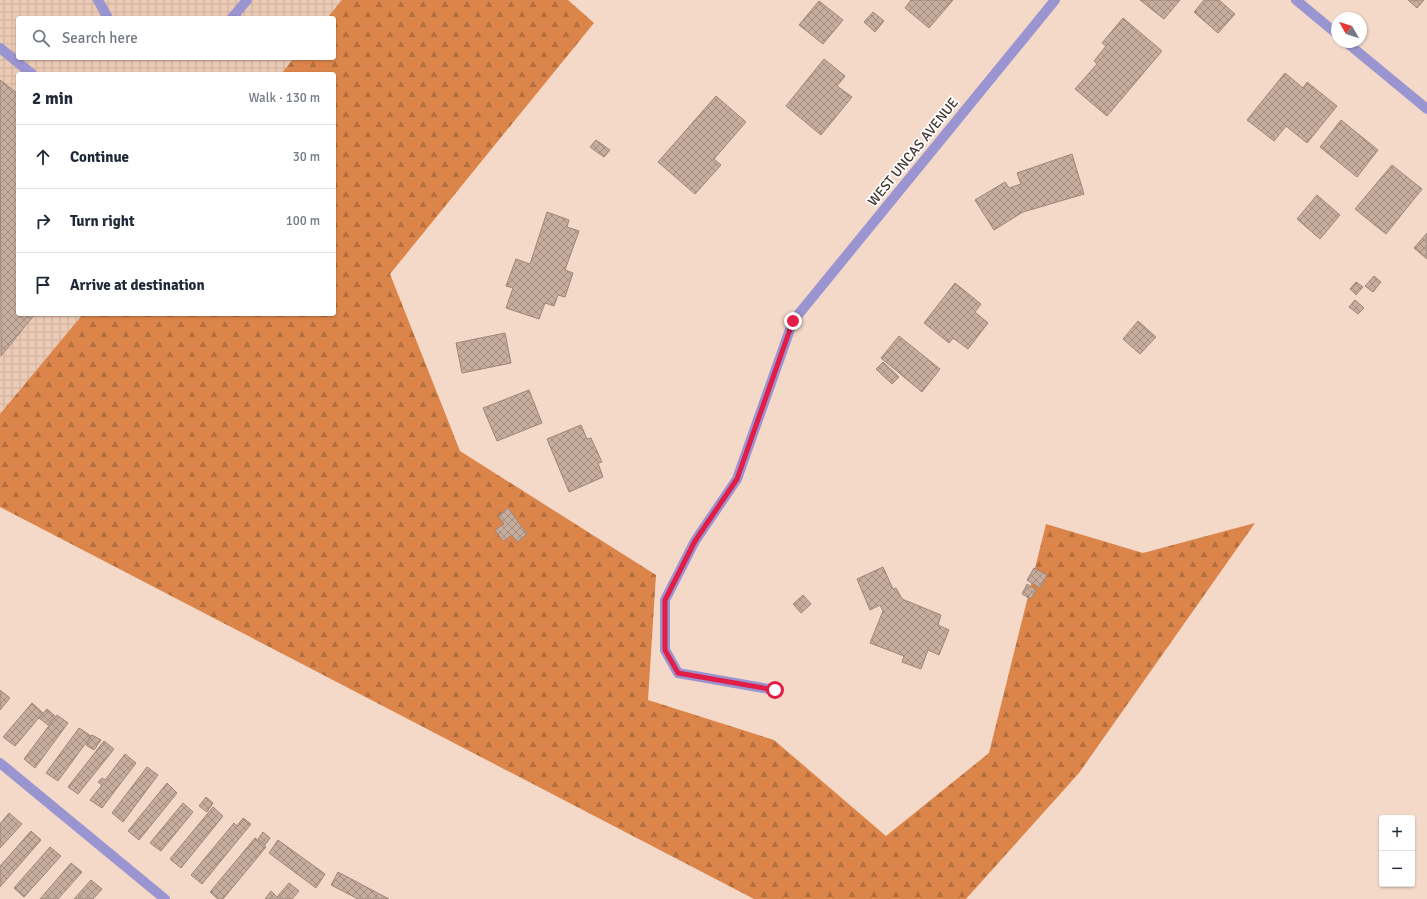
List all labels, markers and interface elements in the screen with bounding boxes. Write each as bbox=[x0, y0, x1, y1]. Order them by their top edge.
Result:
north arrow bbox=[1331, 12, 1367, 48]
search box bbox=[16, 16, 336, 60]
icon: search bbox=[30, 27, 52, 49]
text: Search here bbox=[62, 29, 138, 47]
text: 2 min bbox=[32, 88, 73, 109]
text: Walk · 130 m bbox=[249, 90, 320, 106]
street label: WEST UNCAS AVENUE bbox=[864, 94, 962, 210]
icon: ahead bbox=[32, 146, 54, 168]
text: Continue bbox=[70, 148, 129, 166]
text: 30 m bbox=[293, 149, 320, 165]
icon: right bbox=[32, 210, 54, 232]
text: Turn right bbox=[70, 212, 135, 230]
text: 100 m bbox=[286, 213, 320, 229]
icon: arrive bbox=[32, 274, 54, 296]
text: Arrive at destination bbox=[70, 276, 205, 294]
route end bbox=[784, 312, 802, 330]
route start bbox=[766, 681, 784, 699]
map controls bbox=[1379, 815, 1415, 887]
button: + bbox=[1379, 815, 1415, 851]
button: − bbox=[1379, 851, 1415, 887]

